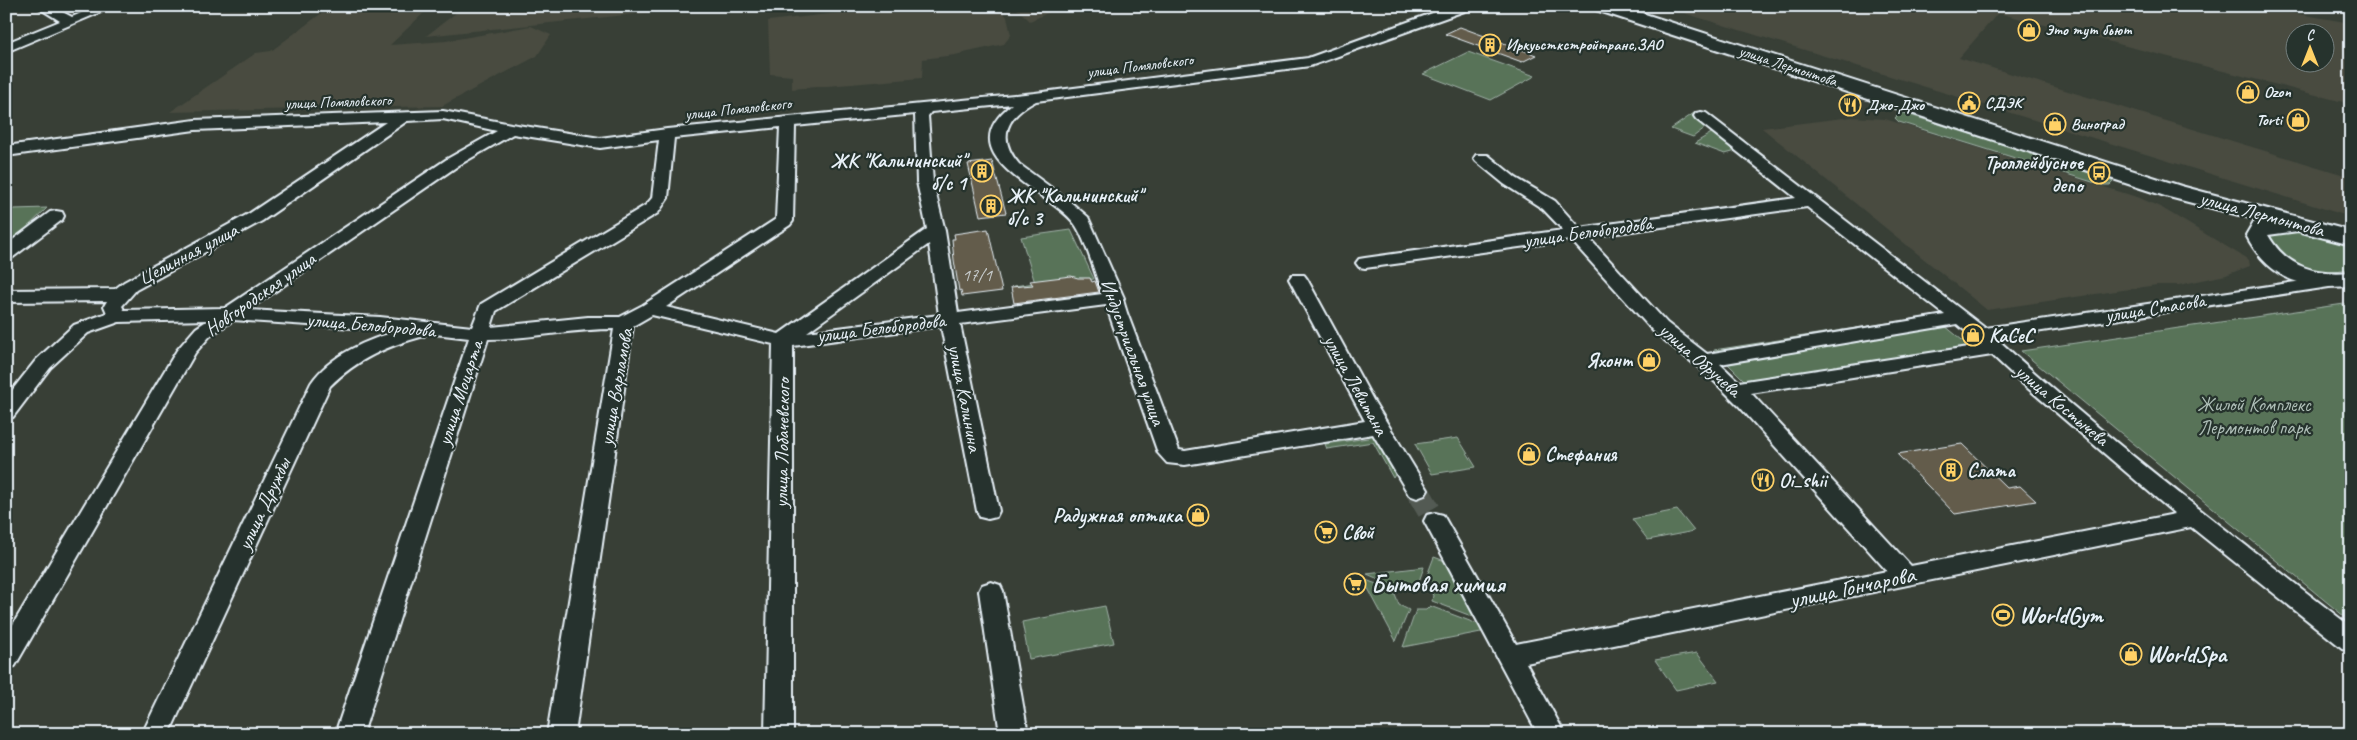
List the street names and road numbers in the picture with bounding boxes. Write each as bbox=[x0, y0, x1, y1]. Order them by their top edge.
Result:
street label: улица Лермонтова bbox=[1735, 40, 1841, 92]
street label: улица Помяловского bbox=[1085, 49, 1196, 83]
street label: улица Помяловского bbox=[283, 90, 394, 114]
street label: улица Помяловского bbox=[683, 93, 794, 125]
street label: улица Лермонтова bbox=[2196, 185, 2328, 243]
street label: улица Белобородова bbox=[1521, 210, 1655, 254]
street label: Целинная улица bbox=[134, 217, 243, 291]
street label: Новгородская улица bbox=[200, 245, 322, 341]
street label: Индустриальная улица bbox=[1095, 275, 1172, 431]
street label: улица Стасова bbox=[2102, 287, 2209, 328]
street label: улица Белобородова bbox=[305, 307, 438, 343]
street label: улица Белобородова bbox=[814, 308, 948, 348]
street label: улица Обручева bbox=[1653, 317, 1748, 404]
street label: улица Варламова bbox=[593, 325, 639, 448]
street label: улица Левитана bbox=[1318, 329, 1395, 441]
street label: улица Моцарта bbox=[431, 336, 489, 450]
street label: улица Калинина bbox=[942, 341, 988, 455]
street label: улица Костычева bbox=[2009, 358, 2115, 453]
street label: улица Лобачевского bbox=[768, 376, 796, 509]
street label: улица Дружбы bbox=[231, 453, 297, 555]
street label: улица Гончарова bbox=[1784, 559, 1919, 615]

